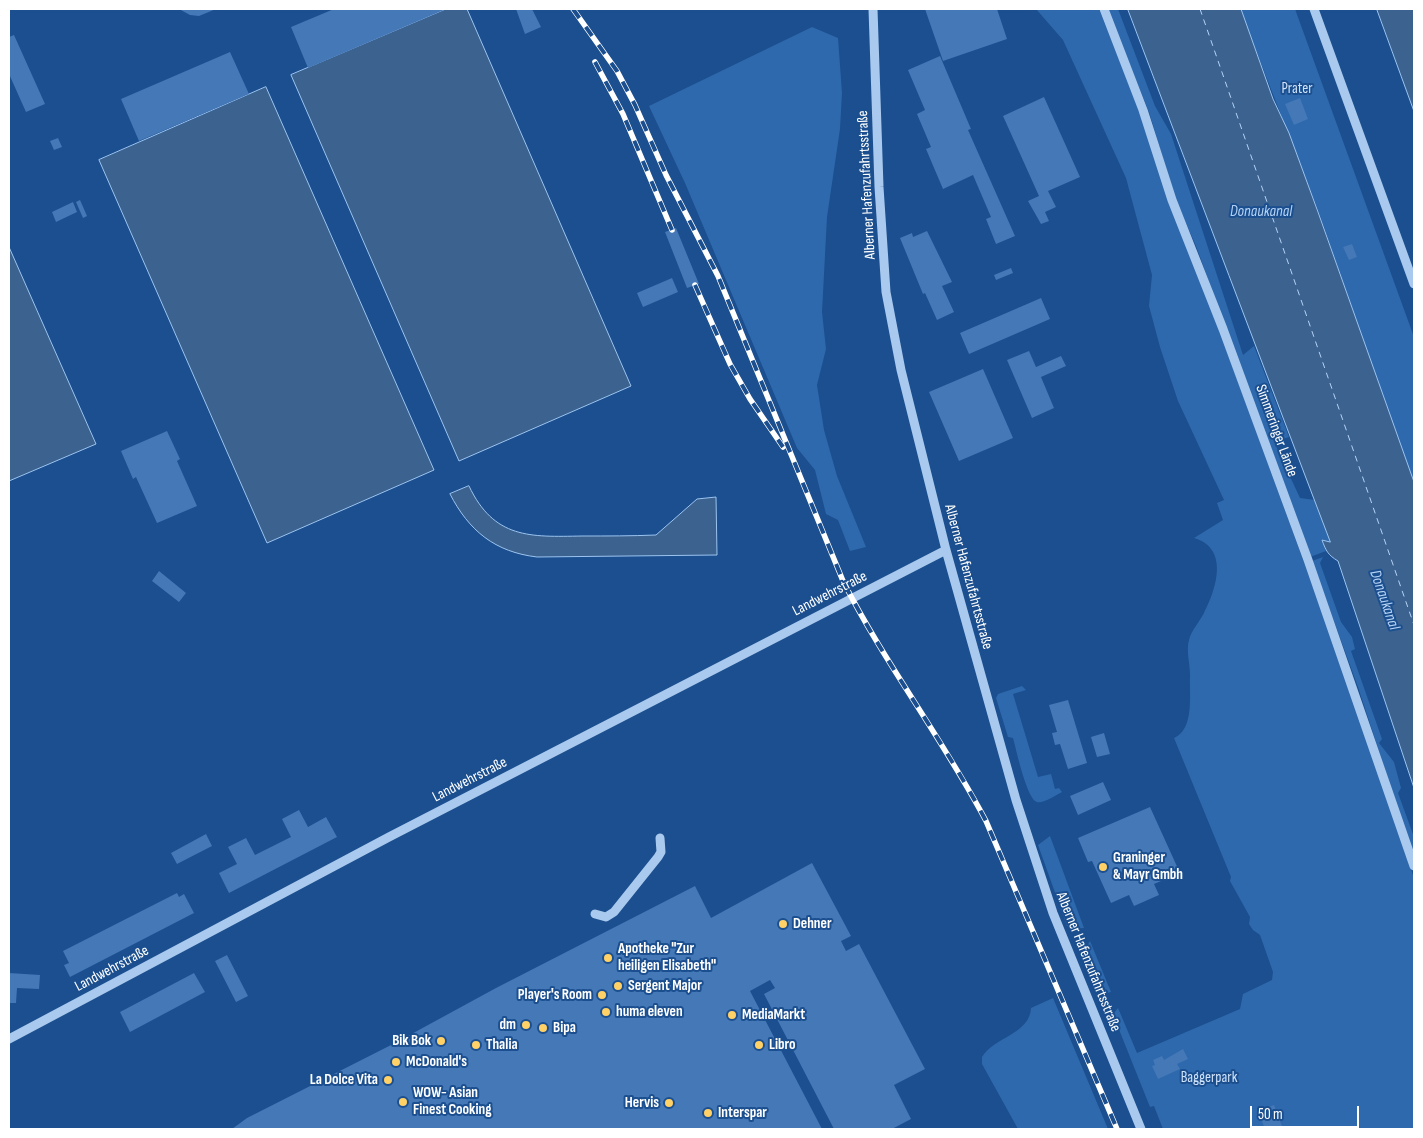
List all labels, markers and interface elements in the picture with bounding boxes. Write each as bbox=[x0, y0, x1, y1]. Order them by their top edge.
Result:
park label: Prater bbox=[1282, 80, 1312, 98]
street label: Alberner Hafenzufahrtsstraße bbox=[854, 110, 880, 260]
water label: Donaukanal bbox=[1230, 202, 1292, 222]
street label: Simmeringer Lände bbox=[1251, 382, 1301, 480]
street label: Alberner Hafenzufahrtsstraße bbox=[940, 503, 996, 651]
water label: Donaukanal bbox=[1365, 567, 1403, 633]
street label: Landwehrstraße bbox=[790, 568, 870, 620]
street label: Landwehrstraße bbox=[430, 754, 510, 806]
place label: Graninger & Mayr Gmbh bbox=[1113, 849, 1183, 884]
marker: Graninger & Mayr Gmbh bbox=[1097, 861, 1109, 873]
street label: Alberner Hafenzufahrtsstraße bbox=[1052, 889, 1124, 1035]
place label: Dehner bbox=[793, 915, 832, 933]
marker: Dehner bbox=[777, 918, 789, 930]
place label: Apotheke "Zur heiligen Elisabeth" bbox=[618, 940, 716, 975]
street label: Landwehrstraße bbox=[72, 942, 152, 996]
marker: Apotheke "Zur heiligen Elisabeth" bbox=[602, 952, 614, 964]
place label: Sergent Major bbox=[628, 977, 702, 995]
marker: Sergent Major bbox=[612, 980, 624, 992]
place label: Player's Room bbox=[518, 986, 592, 1004]
marker: Player's Room bbox=[596, 989, 608, 1001]
place label: huma eleven bbox=[616, 1003, 683, 1021]
marker: huma eleven bbox=[600, 1006, 612, 1018]
place label: MediaMarkt bbox=[742, 1006, 805, 1024]
marker: MediaMarkt bbox=[726, 1009, 738, 1021]
place label: dm bbox=[500, 1016, 516, 1034]
marker: dm bbox=[520, 1019, 532, 1031]
place label: Bipa bbox=[553, 1019, 576, 1037]
marker: Bipa bbox=[537, 1022, 549, 1034]
place label: Bik Bok bbox=[392, 1032, 431, 1050]
marker: Bik Bok bbox=[435, 1035, 447, 1047]
place label: Thalia bbox=[486, 1036, 518, 1054]
place label: Libro bbox=[769, 1036, 795, 1054]
marker: Thalia bbox=[470, 1039, 482, 1051]
marker: Libro bbox=[753, 1039, 765, 1051]
place label: McDonald's bbox=[406, 1053, 467, 1071]
marker: McDonald's bbox=[390, 1056, 402, 1068]
park label: Baggerpark bbox=[1181, 1069, 1237, 1087]
place label: La Dolce Vita bbox=[310, 1071, 378, 1089]
marker: La Dolce Vita bbox=[382, 1074, 394, 1086]
place label: WOW- Asian Finest Cooking bbox=[413, 1084, 491, 1119]
place label: Hervis bbox=[625, 1094, 659, 1112]
marker: WOW- Asian Finest Cooking bbox=[397, 1096, 409, 1108]
scale bar bbox=[1253, 1096, 1362, 1128]
marker: Hervis bbox=[663, 1097, 675, 1109]
place label: Interspar bbox=[718, 1104, 767, 1122]
text: 50 m bbox=[1258, 1105, 1283, 1124]
marker: Interspar bbox=[702, 1107, 714, 1119]

